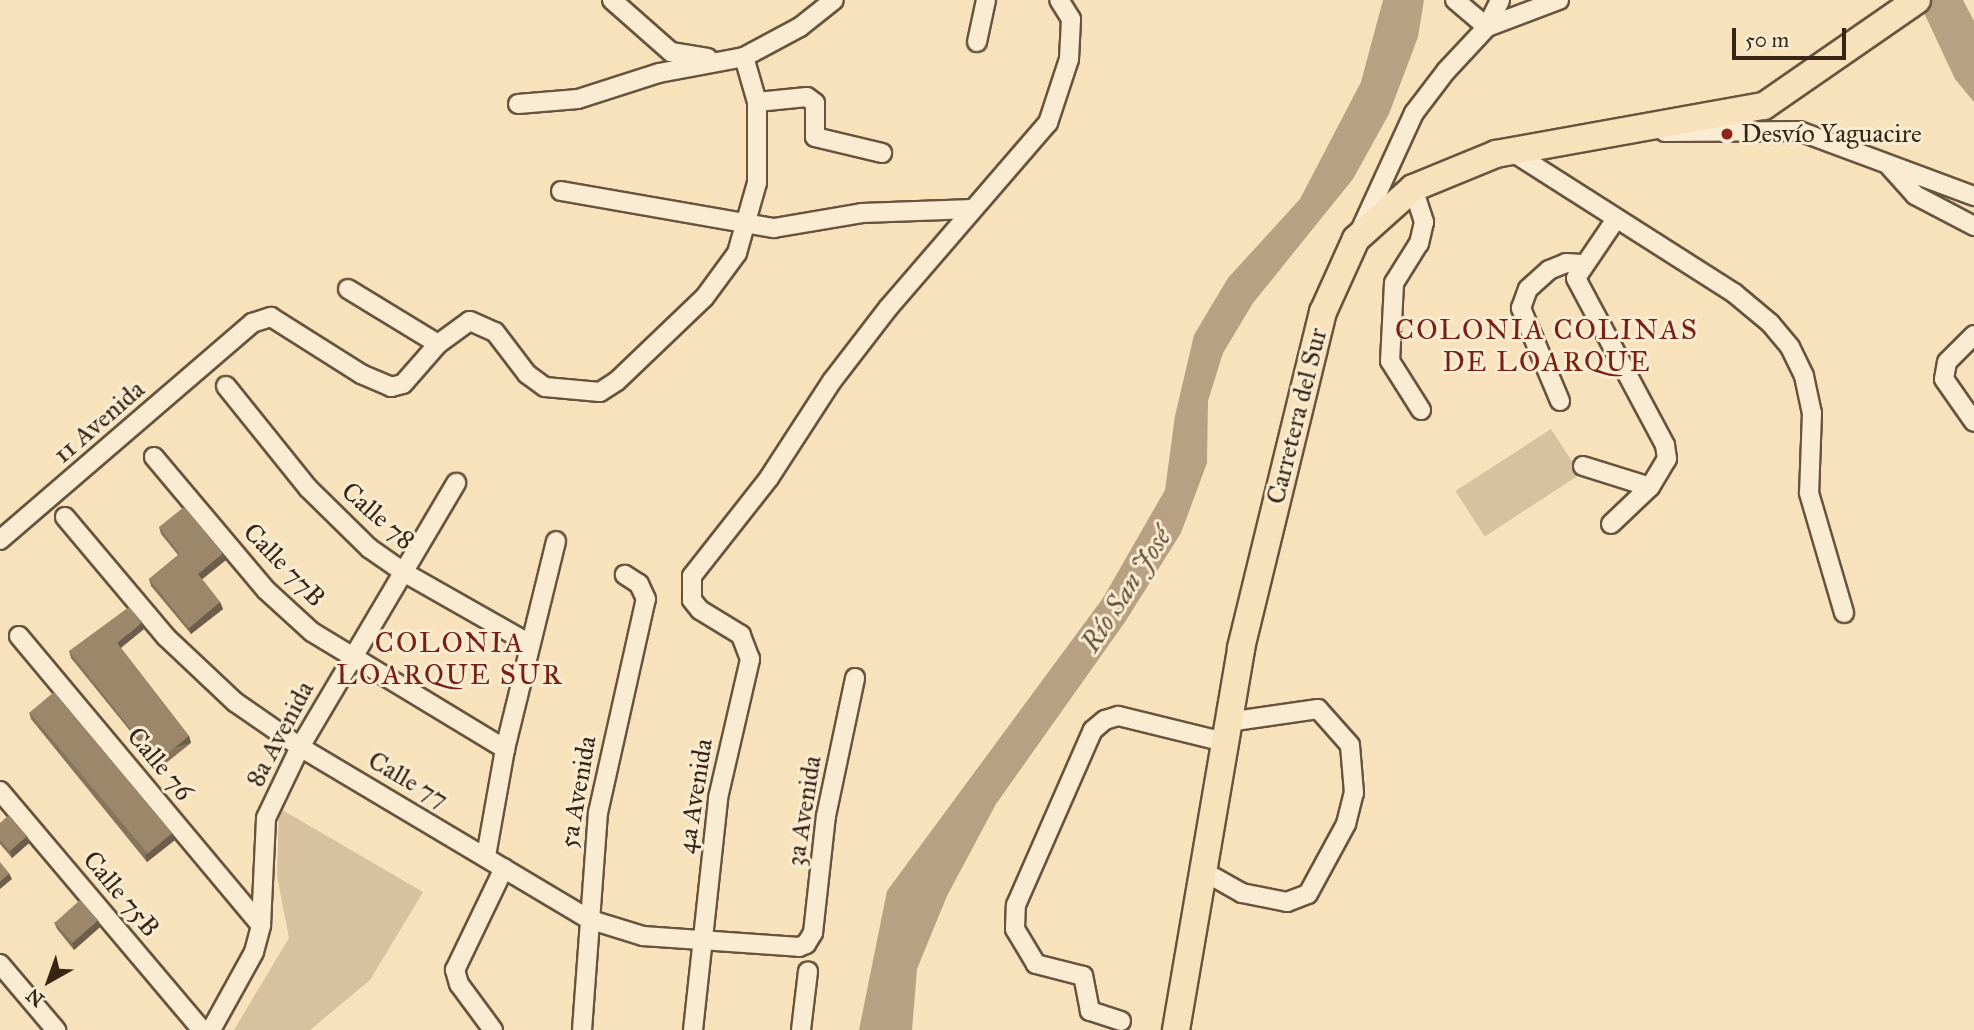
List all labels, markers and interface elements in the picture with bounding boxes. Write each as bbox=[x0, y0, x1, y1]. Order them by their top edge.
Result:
scale bar bbox=[1736, 14, 1850, 58]
text: 50 m bbox=[1745, 27, 1789, 53]
place label: Desvío Yaguacire bbox=[1741, 118, 1922, 150]
marker: Desvío Yaguacire bbox=[1719, 126, 1735, 142]
district label: COLONIA COLINAS DE LOARQUE bbox=[1397, 313, 1697, 379]
street label: Carretera del Sur bbox=[1260, 325, 1334, 507]
street label: 11 Avenida bbox=[47, 374, 151, 470]
street label: Calle 78 bbox=[335, 476, 421, 556]
street label: Calle 77B bbox=[237, 517, 331, 613]
water label: Río San José bbox=[1074, 522, 1178, 658]
district label: COLONIA LOARQUE SUR bbox=[338, 626, 562, 692]
street label: 8a Avenida bbox=[239, 676, 321, 792]
street label: Calle 76 bbox=[120, 721, 200, 807]
street label: 5a Avenida bbox=[553, 734, 603, 850]
street label: 4a Avenida bbox=[671, 736, 719, 856]
street label: Calle 77 bbox=[363, 745, 453, 815]
street label: 3a Avenida bbox=[780, 753, 828, 869]
street label: Calle 75B bbox=[76, 845, 166, 943]
north arrow bbox=[14, 946, 84, 1016]
text: N bbox=[22, 983, 49, 1011]

